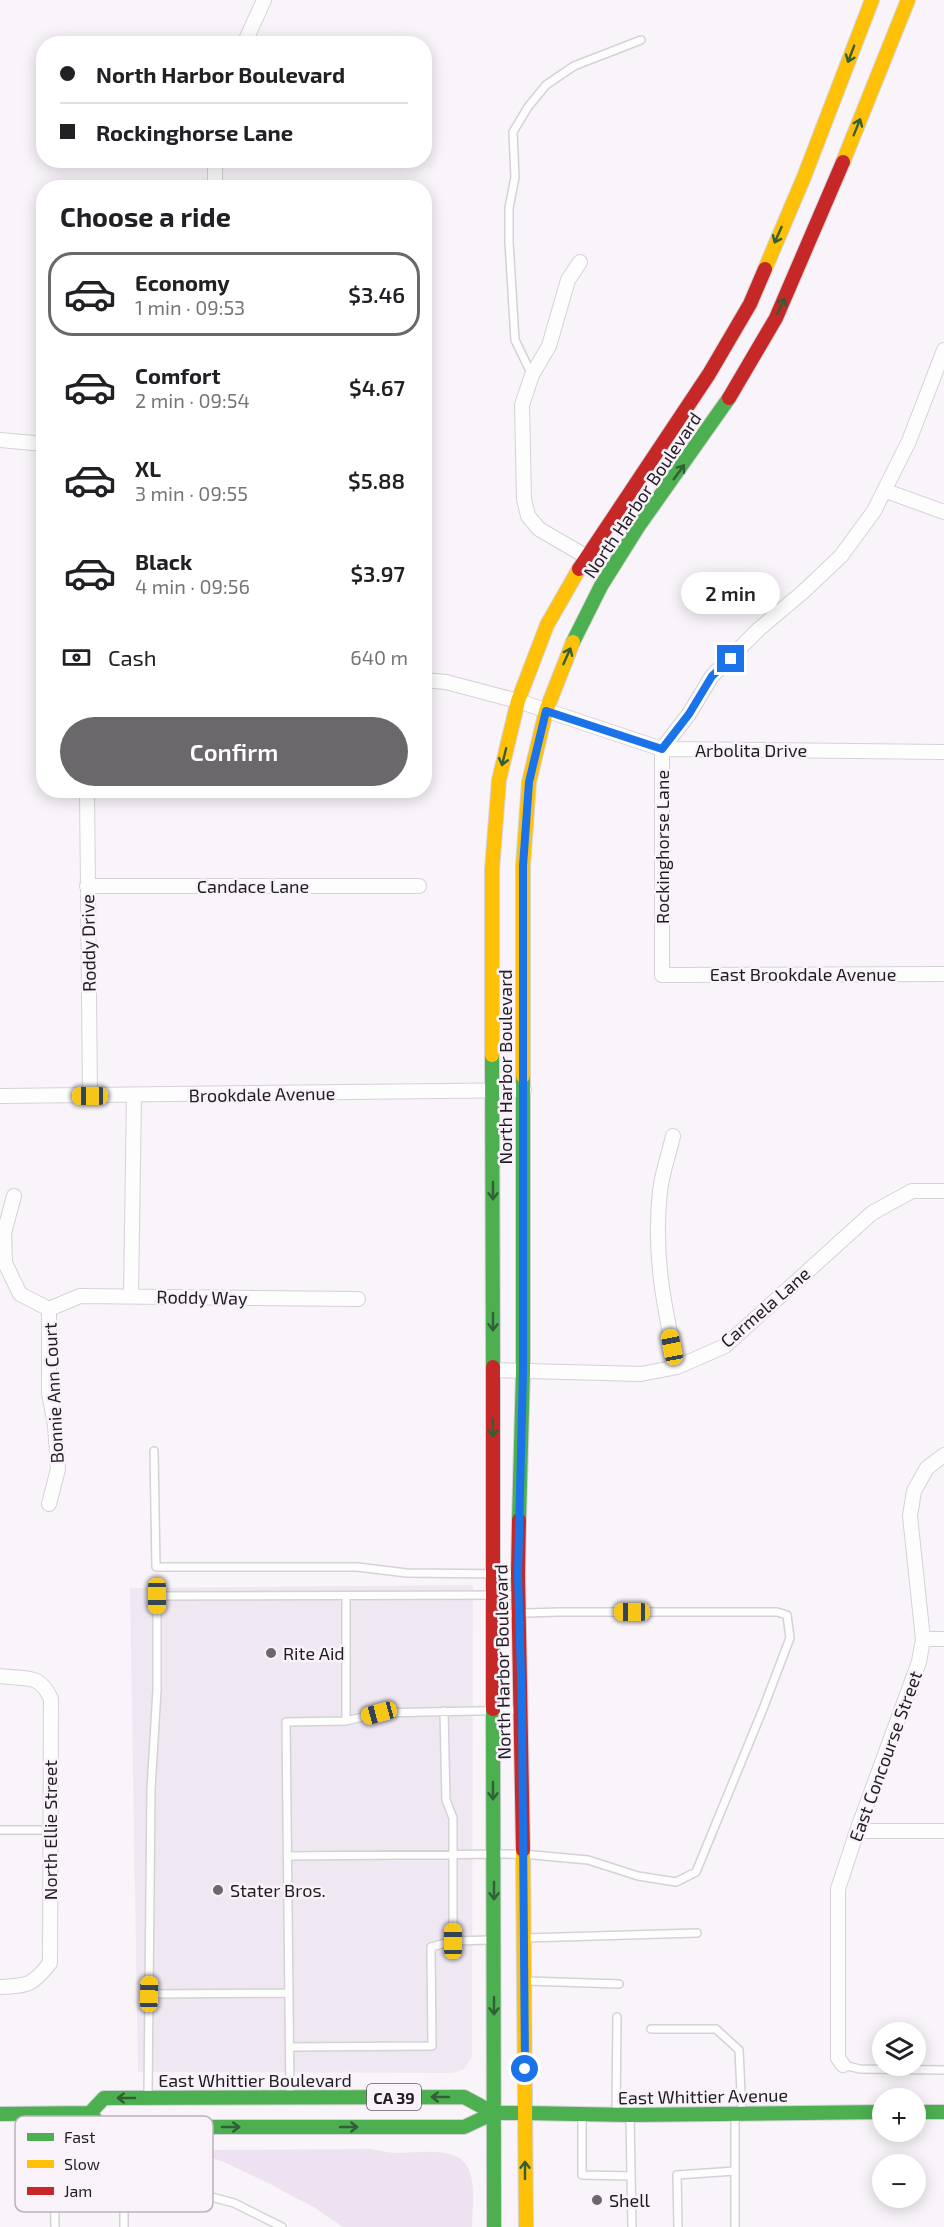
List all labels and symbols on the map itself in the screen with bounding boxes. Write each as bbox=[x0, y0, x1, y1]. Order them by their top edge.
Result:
one-way arrow bbox=[845, 45, 856, 63]
one-way arrow bbox=[852, 118, 863, 137]
one-way arrow bbox=[772, 226, 783, 244]
one-way arrow bbox=[775, 298, 787, 316]
street label: North Harbor Boulevard bbox=[578, 408, 706, 582]
one-way arrow bbox=[673, 465, 685, 481]
callout: 2 min bbox=[682, 572, 780, 614]
route end bbox=[717, 645, 744, 672]
one-way arrow bbox=[561, 648, 573, 666]
street label: Arbolita Drive bbox=[695, 739, 807, 761]
one-way arrow bbox=[498, 748, 510, 767]
street label: Rockinghorse Lane bbox=[651, 770, 673, 924]
street label: Candace Lane bbox=[197, 875, 309, 897]
street label: Roddy Drive bbox=[76, 894, 100, 992]
street label: East Brookdale Avenue bbox=[710, 963, 896, 985]
street label: North Harbor Boulevard bbox=[494, 969, 516, 1165]
street label: Brookdale Avenue bbox=[188, 1082, 336, 1106]
car bbox=[72, 1087, 108, 1105]
one-way arrow bbox=[487, 1181, 499, 1201]
street label: Carmela Lane bbox=[716, 1262, 814, 1352]
street label: Roddy Way bbox=[156, 1285, 248, 1309]
one-way arrow bbox=[487, 1311, 499, 1331]
street label: Bonnie Ann Court bbox=[38, 1322, 68, 1464]
car bbox=[660, 1328, 684, 1366]
one-way arrow bbox=[487, 1418, 499, 1438]
street label: North Harbor Boulevard bbox=[489, 1564, 515, 1760]
car bbox=[148, 1578, 166, 1614]
car bbox=[614, 1603, 650, 1621]
place label: Rite Aid bbox=[283, 1642, 345, 1664]
marker: Rite Aid bbox=[264, 1646, 278, 1660]
street label: East Concourse Street bbox=[844, 1667, 926, 1844]
car bbox=[359, 1700, 399, 1726]
street label: North Ellie Street bbox=[39, 1760, 61, 1900]
one-way arrow bbox=[487, 1781, 499, 1801]
place label: Stater Bros. bbox=[230, 1879, 326, 1901]
one-way arrow bbox=[488, 1881, 500, 1901]
marker: Stater Bros. bbox=[211, 1883, 225, 1897]
car bbox=[444, 1923, 462, 1959]
car bbox=[140, 1976, 158, 2012]
one-way arrow bbox=[488, 1996, 500, 2016]
route start bbox=[511, 2055, 538, 2082]
street label: East Whittier Boulevard bbox=[158, 2069, 352, 2091]
road number: CA 39 bbox=[367, 2084, 421, 2110]
street label: East Whittier Avenue bbox=[618, 2084, 788, 2108]
one-way arrow bbox=[430, 2091, 450, 2103]
one-way arrow bbox=[117, 2092, 137, 2104]
legend bbox=[15, 2116, 213, 2212]
one-way arrow bbox=[221, 2121, 241, 2133]
one-way arrow bbox=[338, 2121, 358, 2133]
text: Fast bbox=[64, 2127, 95, 2146]
text: Slow bbox=[64, 2154, 100, 2173]
one-way arrow bbox=[519, 2161, 531, 2181]
text: Jam bbox=[64, 2181, 92, 2200]
place label: Shell bbox=[609, 2189, 651, 2211]
marker: Shell bbox=[590, 2193, 604, 2207]

